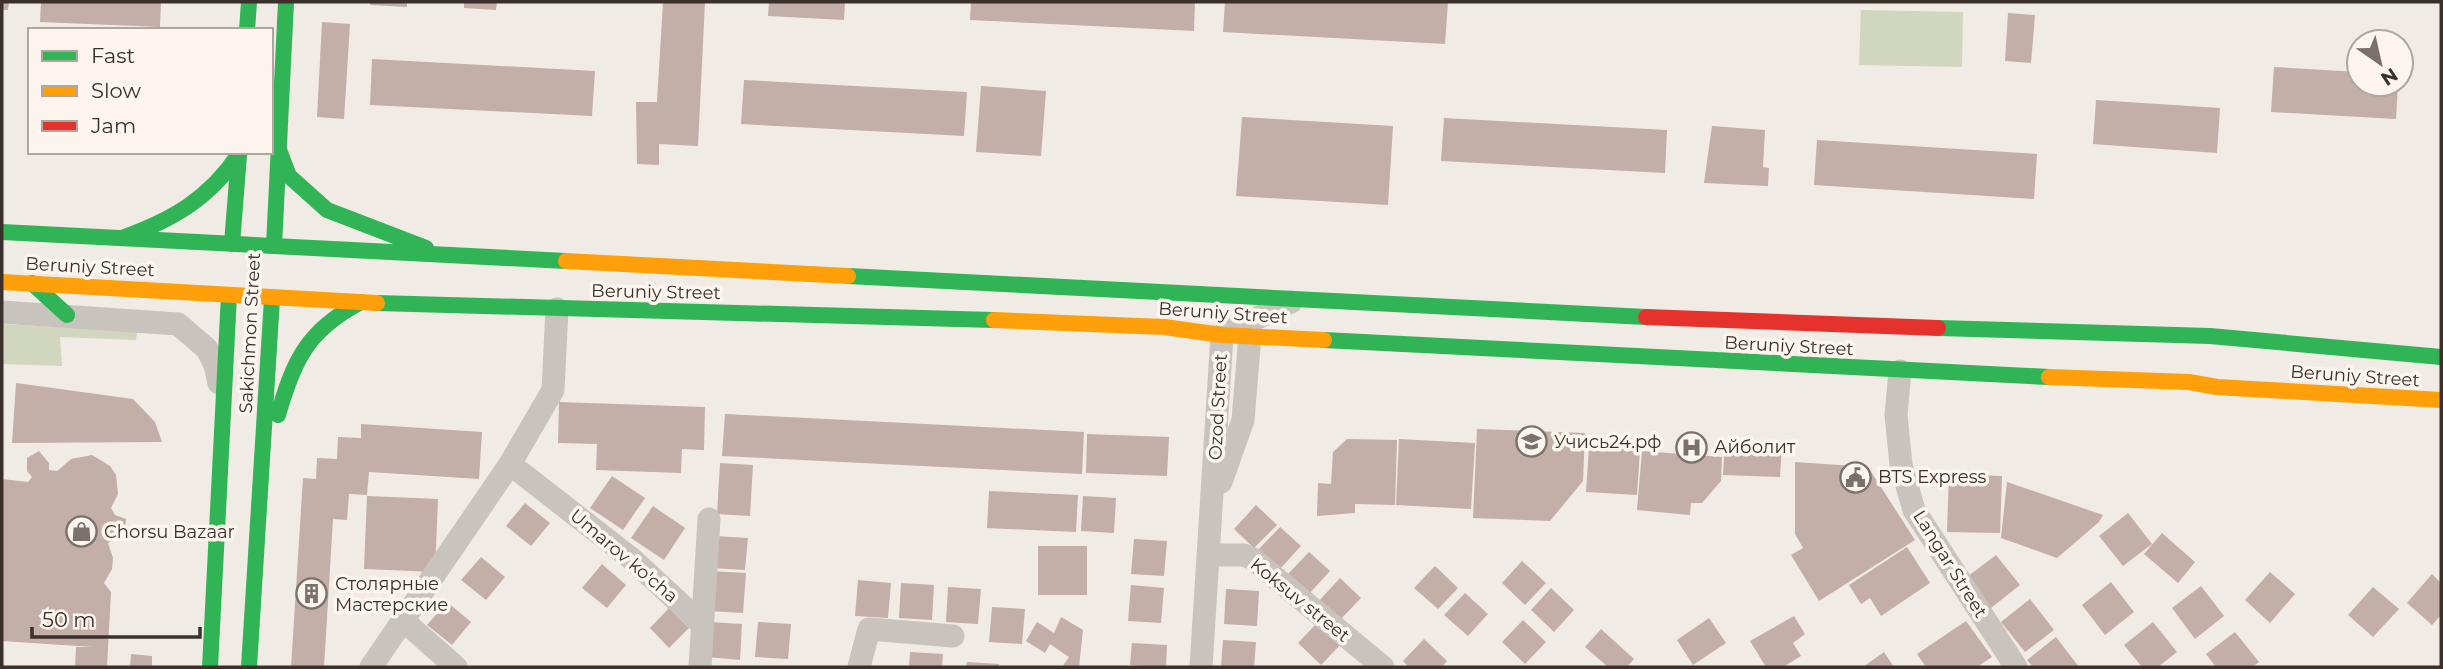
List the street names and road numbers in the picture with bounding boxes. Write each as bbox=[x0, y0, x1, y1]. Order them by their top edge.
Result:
street label: Sakichmon Street bbox=[235, 252, 265, 414]
street label: Beruniy Street bbox=[25, 253, 155, 281]
street label: Beruniy Street bbox=[591, 280, 721, 304]
street label: Beruniy Street bbox=[1158, 298, 1288, 328]
street label: Beruniy Street bbox=[1724, 332, 1854, 360]
street label: Ozod Street bbox=[1204, 353, 1232, 461]
street label: Beruniy Street bbox=[2290, 361, 2420, 391]
street label: Umarov ko'cha bbox=[566, 505, 682, 607]
street label: Langar Street bbox=[1908, 506, 1992, 622]
street label: Koksuv street bbox=[1246, 553, 1354, 647]

